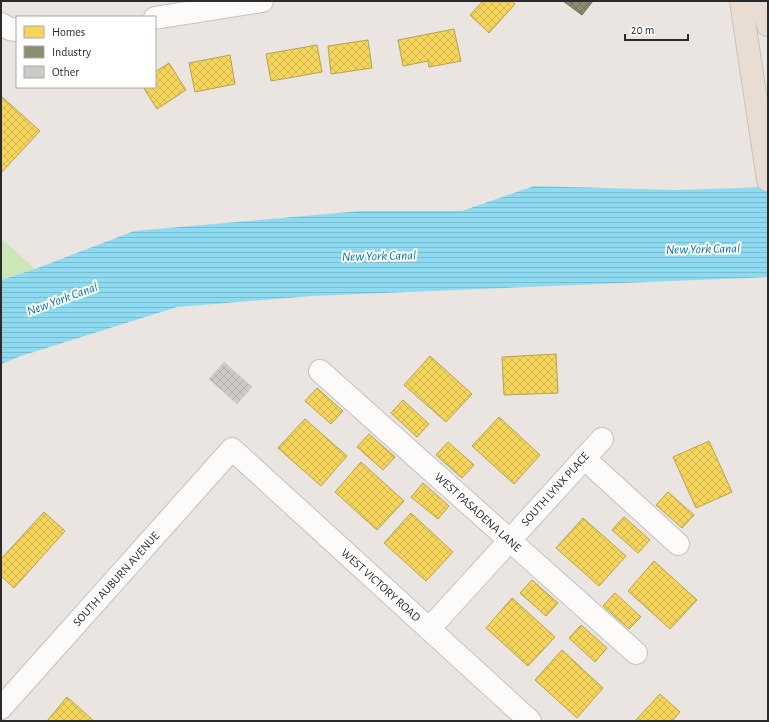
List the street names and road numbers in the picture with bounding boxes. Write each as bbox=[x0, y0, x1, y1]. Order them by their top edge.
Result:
street label: SOUTH LYNX PLACE bbox=[519, 450, 591, 528]
street label: WEST PASADENA LANE bbox=[433, 470, 524, 554]
street label: SOUTH AUBURN AVENUE bbox=[71, 529, 162, 629]
street label: WEST VICTORY ROAD bbox=[339, 546, 423, 624]

